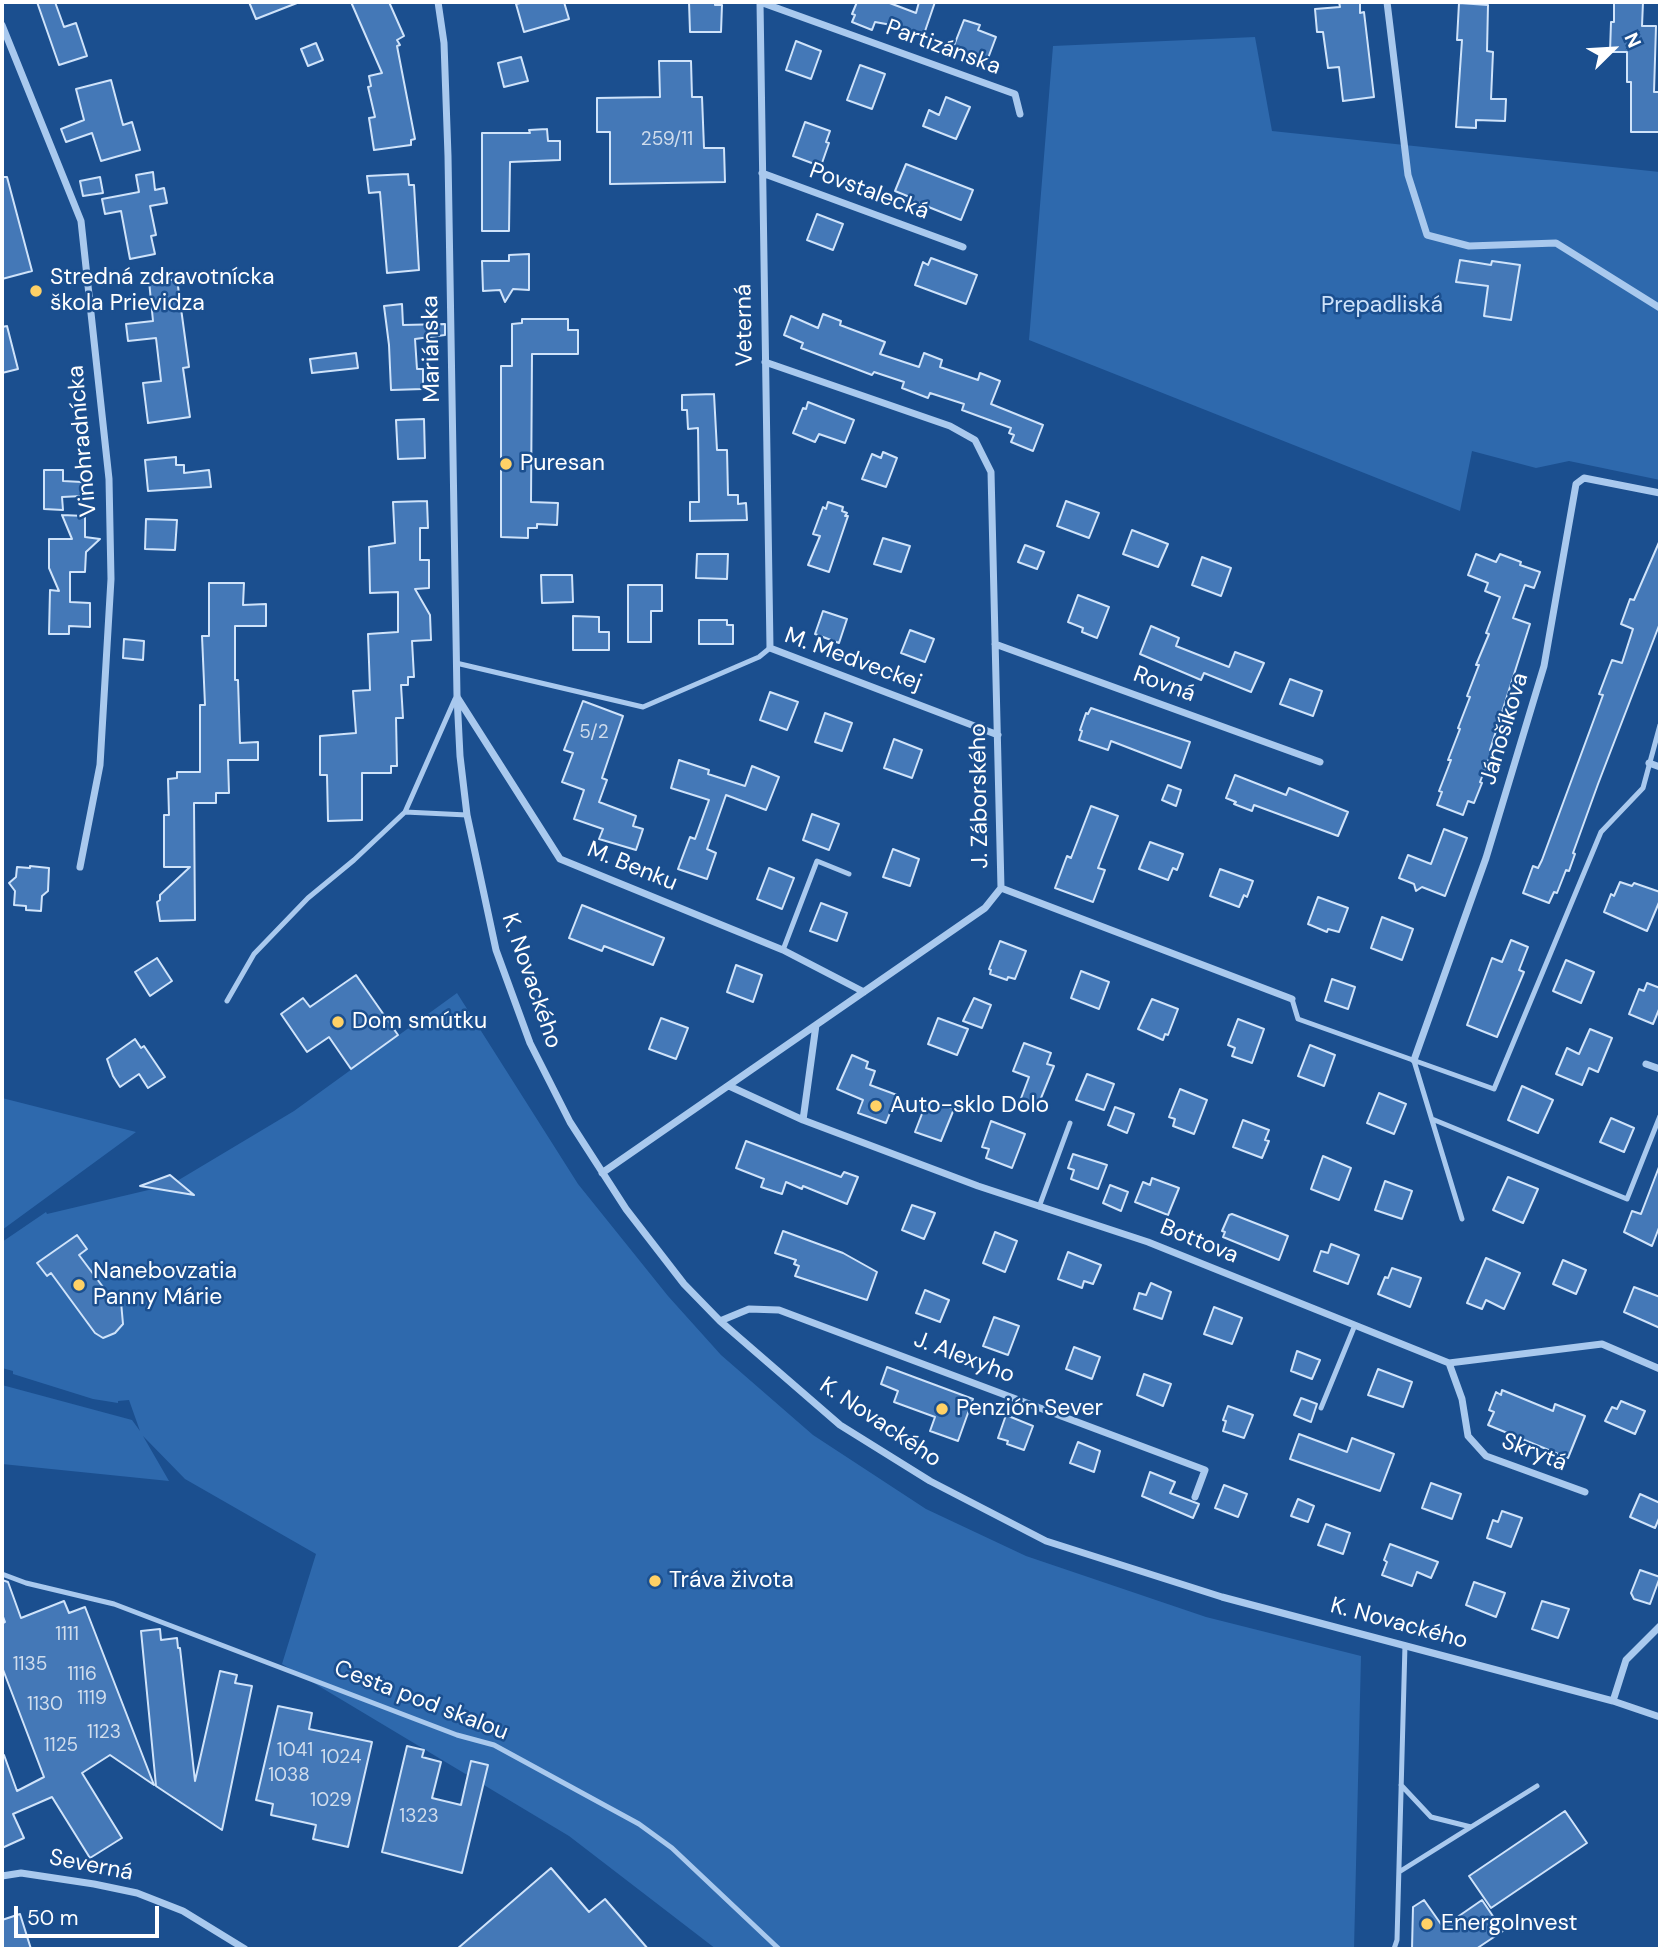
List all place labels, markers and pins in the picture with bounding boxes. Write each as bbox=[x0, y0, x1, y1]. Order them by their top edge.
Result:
place label: Stredná zdravotnícka škola Prievidza bbox=[50, 264, 275, 318]
marker: Stredná zdravotnícka škola Prievidza bbox=[28, 283, 44, 299]
place label: Puresan bbox=[520, 450, 605, 478]
marker: Puresan bbox=[498, 456, 514, 472]
place label: Dom smútku bbox=[352, 1008, 487, 1036]
marker: Dom smútku bbox=[330, 1014, 346, 1030]
place label: Auto-sklo Dolo bbox=[890, 1092, 1049, 1120]
marker: Auto-sklo Dolo bbox=[868, 1098, 884, 1114]
place label: Nanebovzatia Panny Márie bbox=[93, 1258, 237, 1312]
marker: Nanebovzatia Panny Márie bbox=[71, 1277, 87, 1293]
place label: Penzión Sever bbox=[956, 1395, 1103, 1423]
marker: Penzión Sever bbox=[934, 1401, 950, 1417]
place label: Tráva života bbox=[669, 1567, 794, 1595]
marker: Tráva života bbox=[647, 1573, 663, 1589]
place label: EnergoInvest bbox=[1441, 1910, 1578, 1938]
marker: EnergoInvest bbox=[1419, 1916, 1435, 1932]

